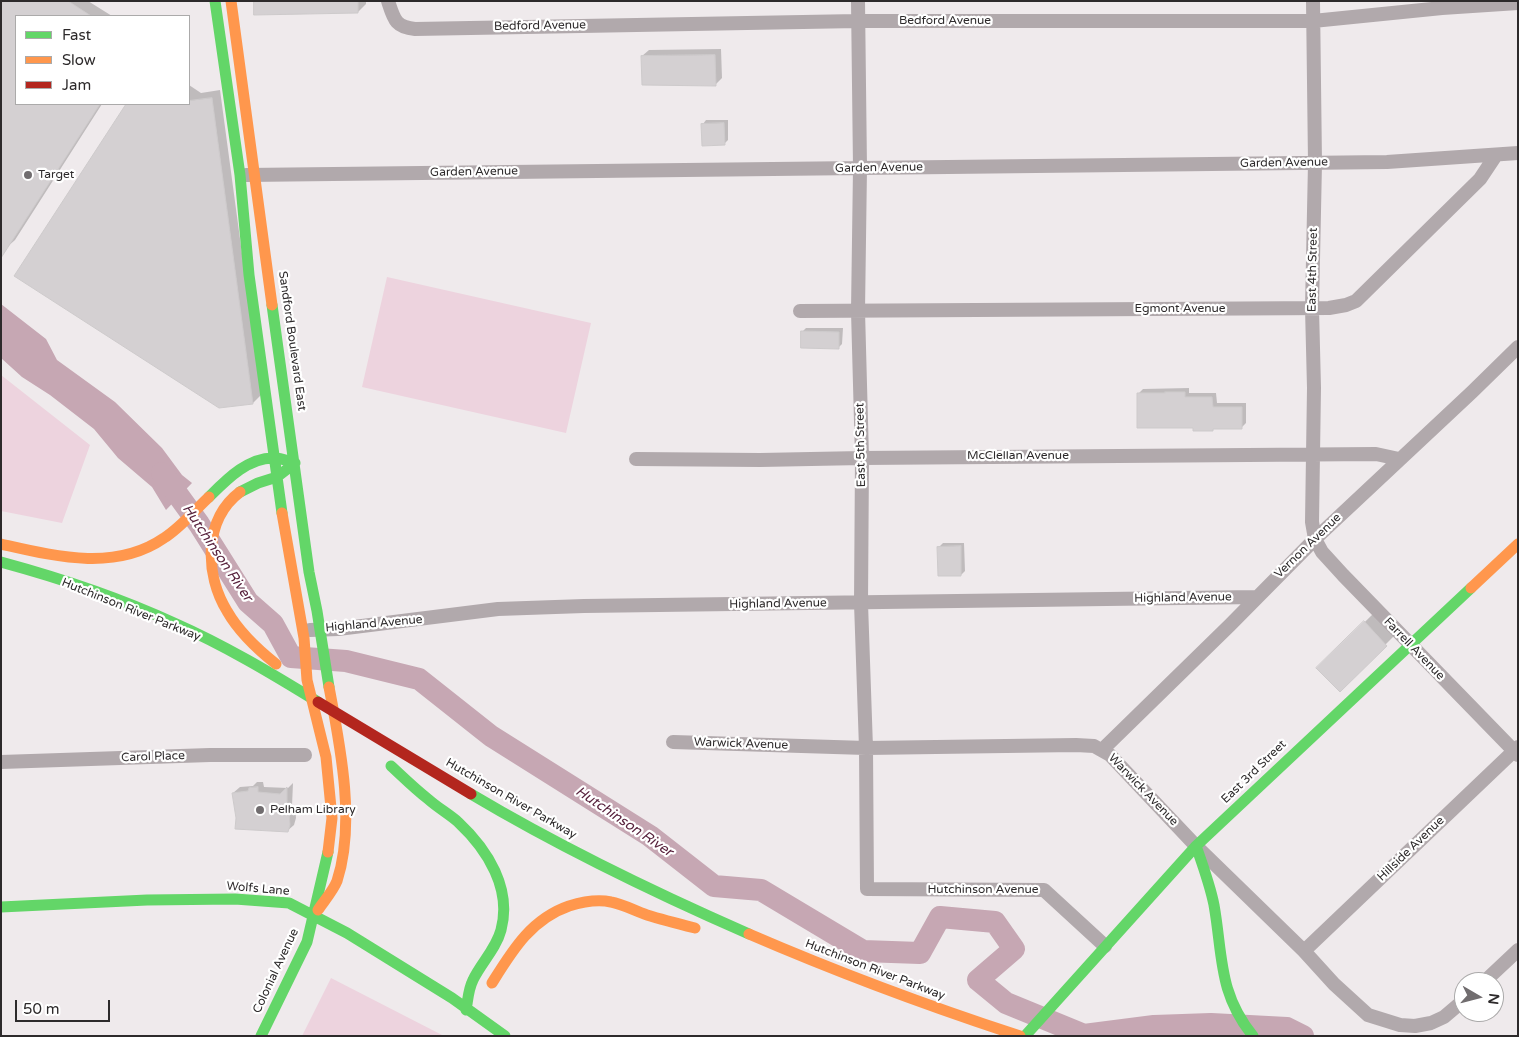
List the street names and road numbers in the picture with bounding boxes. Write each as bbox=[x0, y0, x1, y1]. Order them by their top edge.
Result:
street label: Bedford Avenue bbox=[899, 14, 991, 28]
street label: Bedford Avenue bbox=[494, 18, 586, 34]
street label: Garden Avenue bbox=[1240, 155, 1328, 171]
street label: Garden Avenue bbox=[835, 160, 923, 176]
street label: Garden Avenue bbox=[430, 164, 518, 180]
street label: East 4th Street bbox=[1305, 228, 1321, 312]
street label: Sandford Boulevard East bbox=[275, 270, 309, 412]
street label: Egmont Avenue bbox=[1134, 302, 1226, 316]
street label: East 5th Street bbox=[853, 403, 869, 487]
street label: McClellan Avenue bbox=[967, 449, 1069, 463]
street label: Vernon Avenue bbox=[1272, 511, 1344, 581]
street label: Hutchinson River Parkway bbox=[59, 575, 203, 645]
street label: Highland Avenue bbox=[1134, 590, 1232, 606]
street label: Highland Avenue bbox=[729, 596, 827, 612]
street label: Highland Avenue bbox=[325, 613, 423, 635]
street label: Farrell Avenue bbox=[1381, 615, 1447, 683]
street label: Warwick Avenue bbox=[694, 735, 788, 753]
street label: East 3rd Street bbox=[1219, 737, 1289, 807]
street label: Carol Place bbox=[121, 749, 185, 765]
street label: Warwick Avenue bbox=[1105, 751, 1181, 829]
street label: Hutchinson River Parkway bbox=[443, 756, 579, 842]
street label: Hillside Avenue bbox=[1375, 814, 1447, 884]
street label: Wolfs Lane bbox=[226, 879, 290, 899]
street label: Hutchinson Avenue bbox=[927, 883, 1039, 897]
street label: Colonial Avenue bbox=[250, 926, 302, 1016]
street label: Hutchinson River Parkway bbox=[803, 937, 947, 1003]

